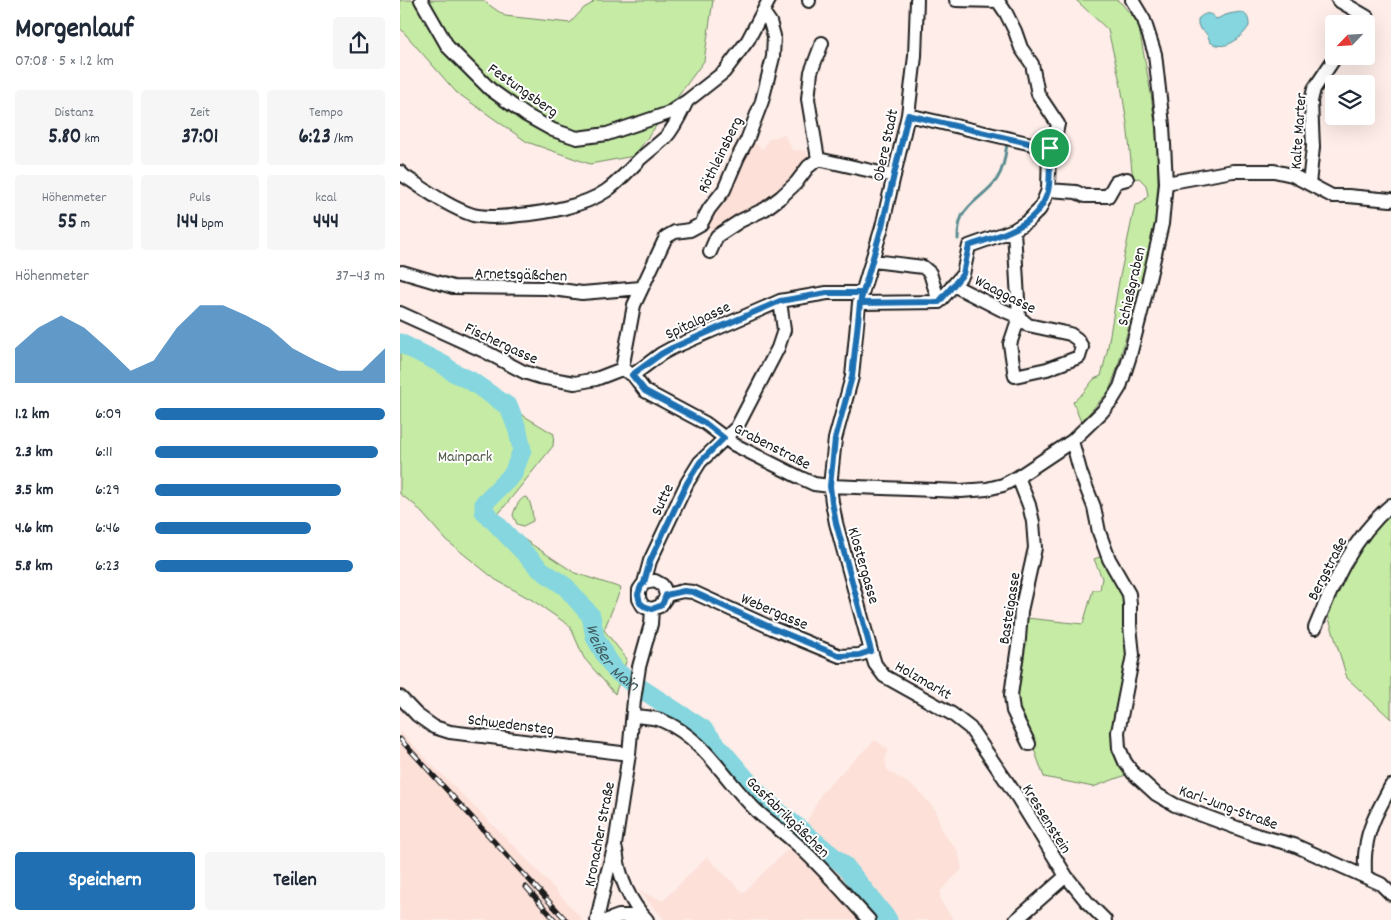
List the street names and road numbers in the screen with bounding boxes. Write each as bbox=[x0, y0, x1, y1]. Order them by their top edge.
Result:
street label: Festungsberg bbox=[482, 58, 563, 124]
street label: Kalte Marter bbox=[1285, 92, 1314, 170]
street label: Obere Stadt bbox=[868, 107, 905, 184]
street label: Röthleinsberg bbox=[693, 113, 750, 197]
street label: Schießgraben bbox=[1112, 245, 1153, 328]
street label: Arnetsgäßchen bbox=[474, 262, 568, 289]
street label: Waaggasse bbox=[970, 270, 1040, 321]
street label: Spitalgasse bbox=[662, 296, 734, 346]
street label: Fischergasse bbox=[460, 317, 541, 371]
street label: Grabenstraße bbox=[729, 418, 814, 476]
street label: Sutte bbox=[646, 480, 681, 520]
street label: Klostergasse bbox=[841, 525, 885, 607]
street label: Bergstraße bbox=[1302, 533, 1354, 605]
street label: Basteigasse bbox=[993, 571, 1028, 646]
street label: Webergasse bbox=[737, 588, 811, 637]
street label: Holzmarkt bbox=[890, 656, 955, 707]
street label: Schwedensteg bbox=[466, 709, 555, 742]
street label: Gasfabrikgäßchen bbox=[740, 772, 834, 864]
street label: Kronacher Straße bbox=[579, 780, 622, 889]
street label: Kressenstein bbox=[1015, 780, 1076, 859]
street label: Karl-Jung-Straße bbox=[1175, 780, 1281, 837]

